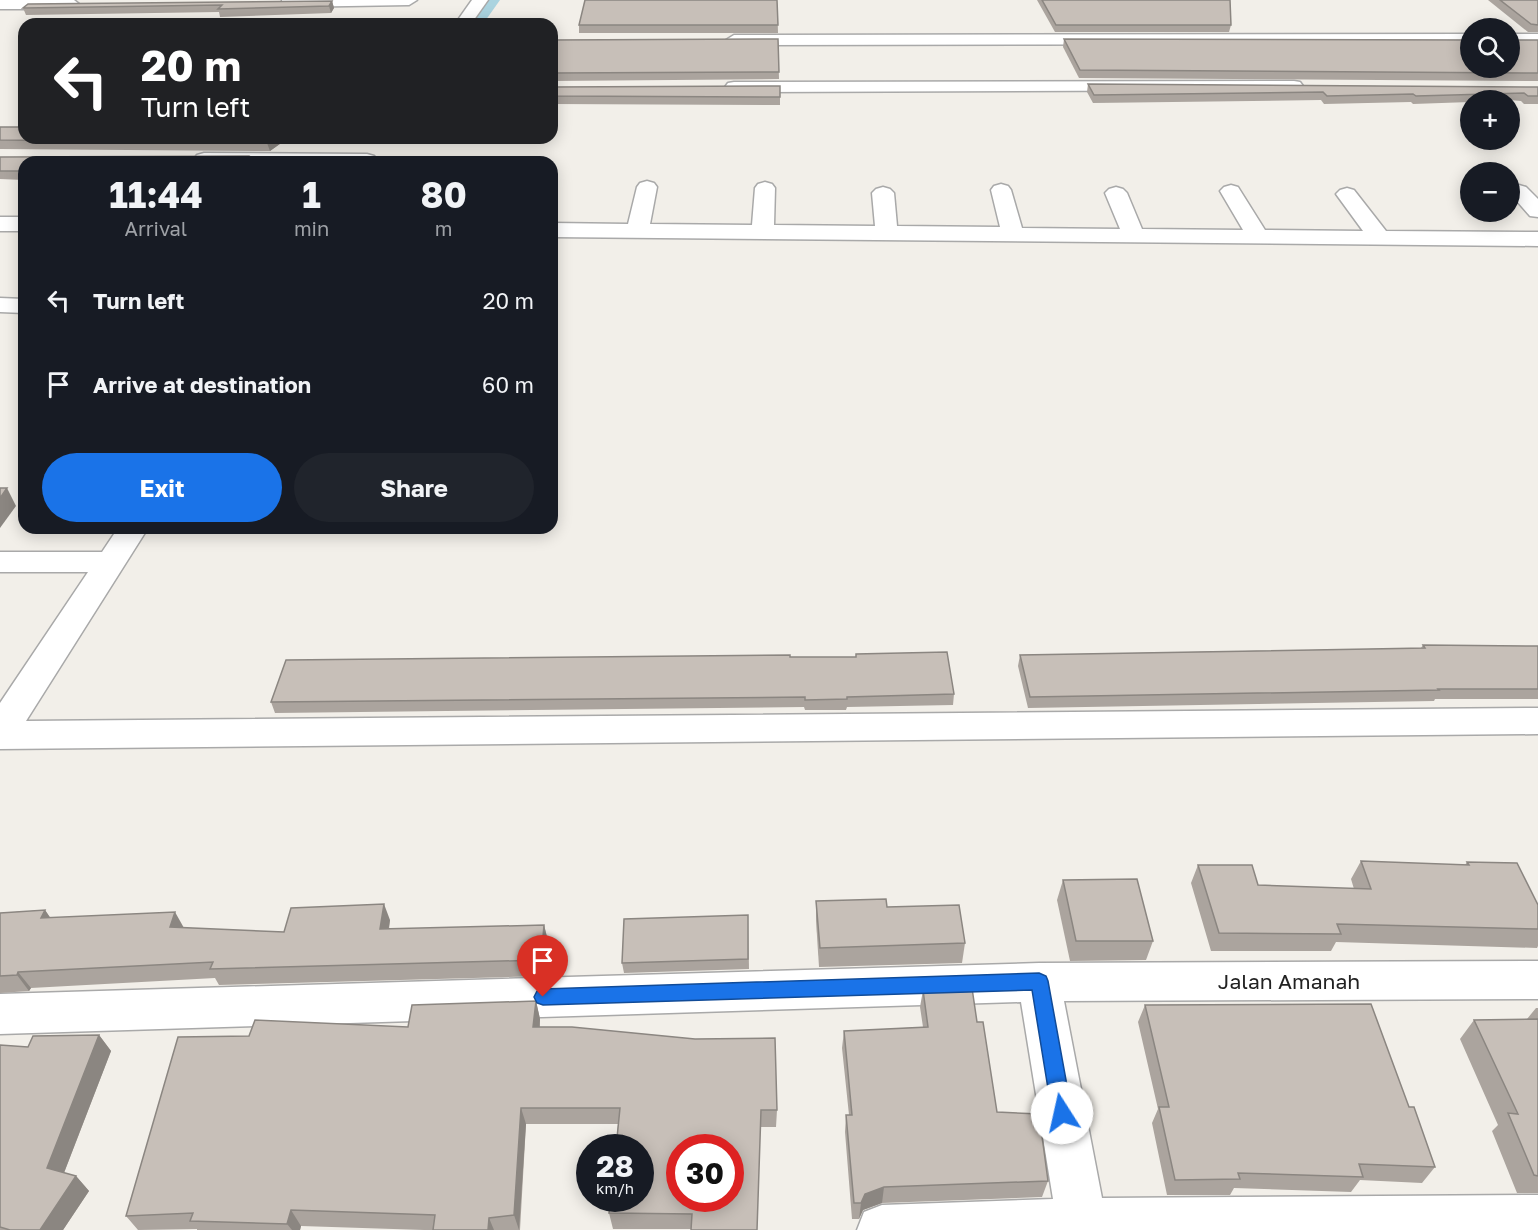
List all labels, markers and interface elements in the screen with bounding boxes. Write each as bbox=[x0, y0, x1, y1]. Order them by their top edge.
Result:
map controls bbox=[1460, 18, 1520, 222]
button: search bbox=[1460, 18, 1520, 78]
text: 20 m bbox=[141, 40, 241, 90]
icon: left bbox=[42, 42, 120, 120]
button: + bbox=[1460, 90, 1520, 150]
text: Turn left bbox=[141, 91, 250, 123]
button: − bbox=[1460, 162, 1520, 222]
text: 11:44 bbox=[109, 173, 203, 216]
text: 1 bbox=[302, 173, 321, 216]
text: 80 bbox=[420, 173, 467, 216]
text: Arrival bbox=[125, 216, 187, 240]
text: min bbox=[294, 216, 329, 240]
text: m bbox=[435, 216, 452, 240]
icon: left bbox=[42, 284, 75, 317]
text: Turn left bbox=[93, 287, 184, 314]
text: 20 m bbox=[483, 287, 534, 314]
icon: arrive bbox=[42, 368, 75, 401]
text: Arrive at destination bbox=[93, 371, 311, 398]
text: 60 m bbox=[482, 371, 534, 398]
button: Exit bbox=[42, 453, 282, 522]
button: Share bbox=[294, 453, 534, 522]
pin bbox=[517, 935, 568, 997]
icon: arrive bbox=[526, 944, 559, 977]
street label: Jalan Amanah bbox=[1218, 968, 1360, 994]
position arrow bbox=[1030, 1081, 1094, 1145]
speed limit sign: 30 bbox=[666, 1134, 744, 1212]
text: 28 bbox=[596, 1148, 634, 1184]
text: km/h bbox=[596, 1179, 634, 1197]

